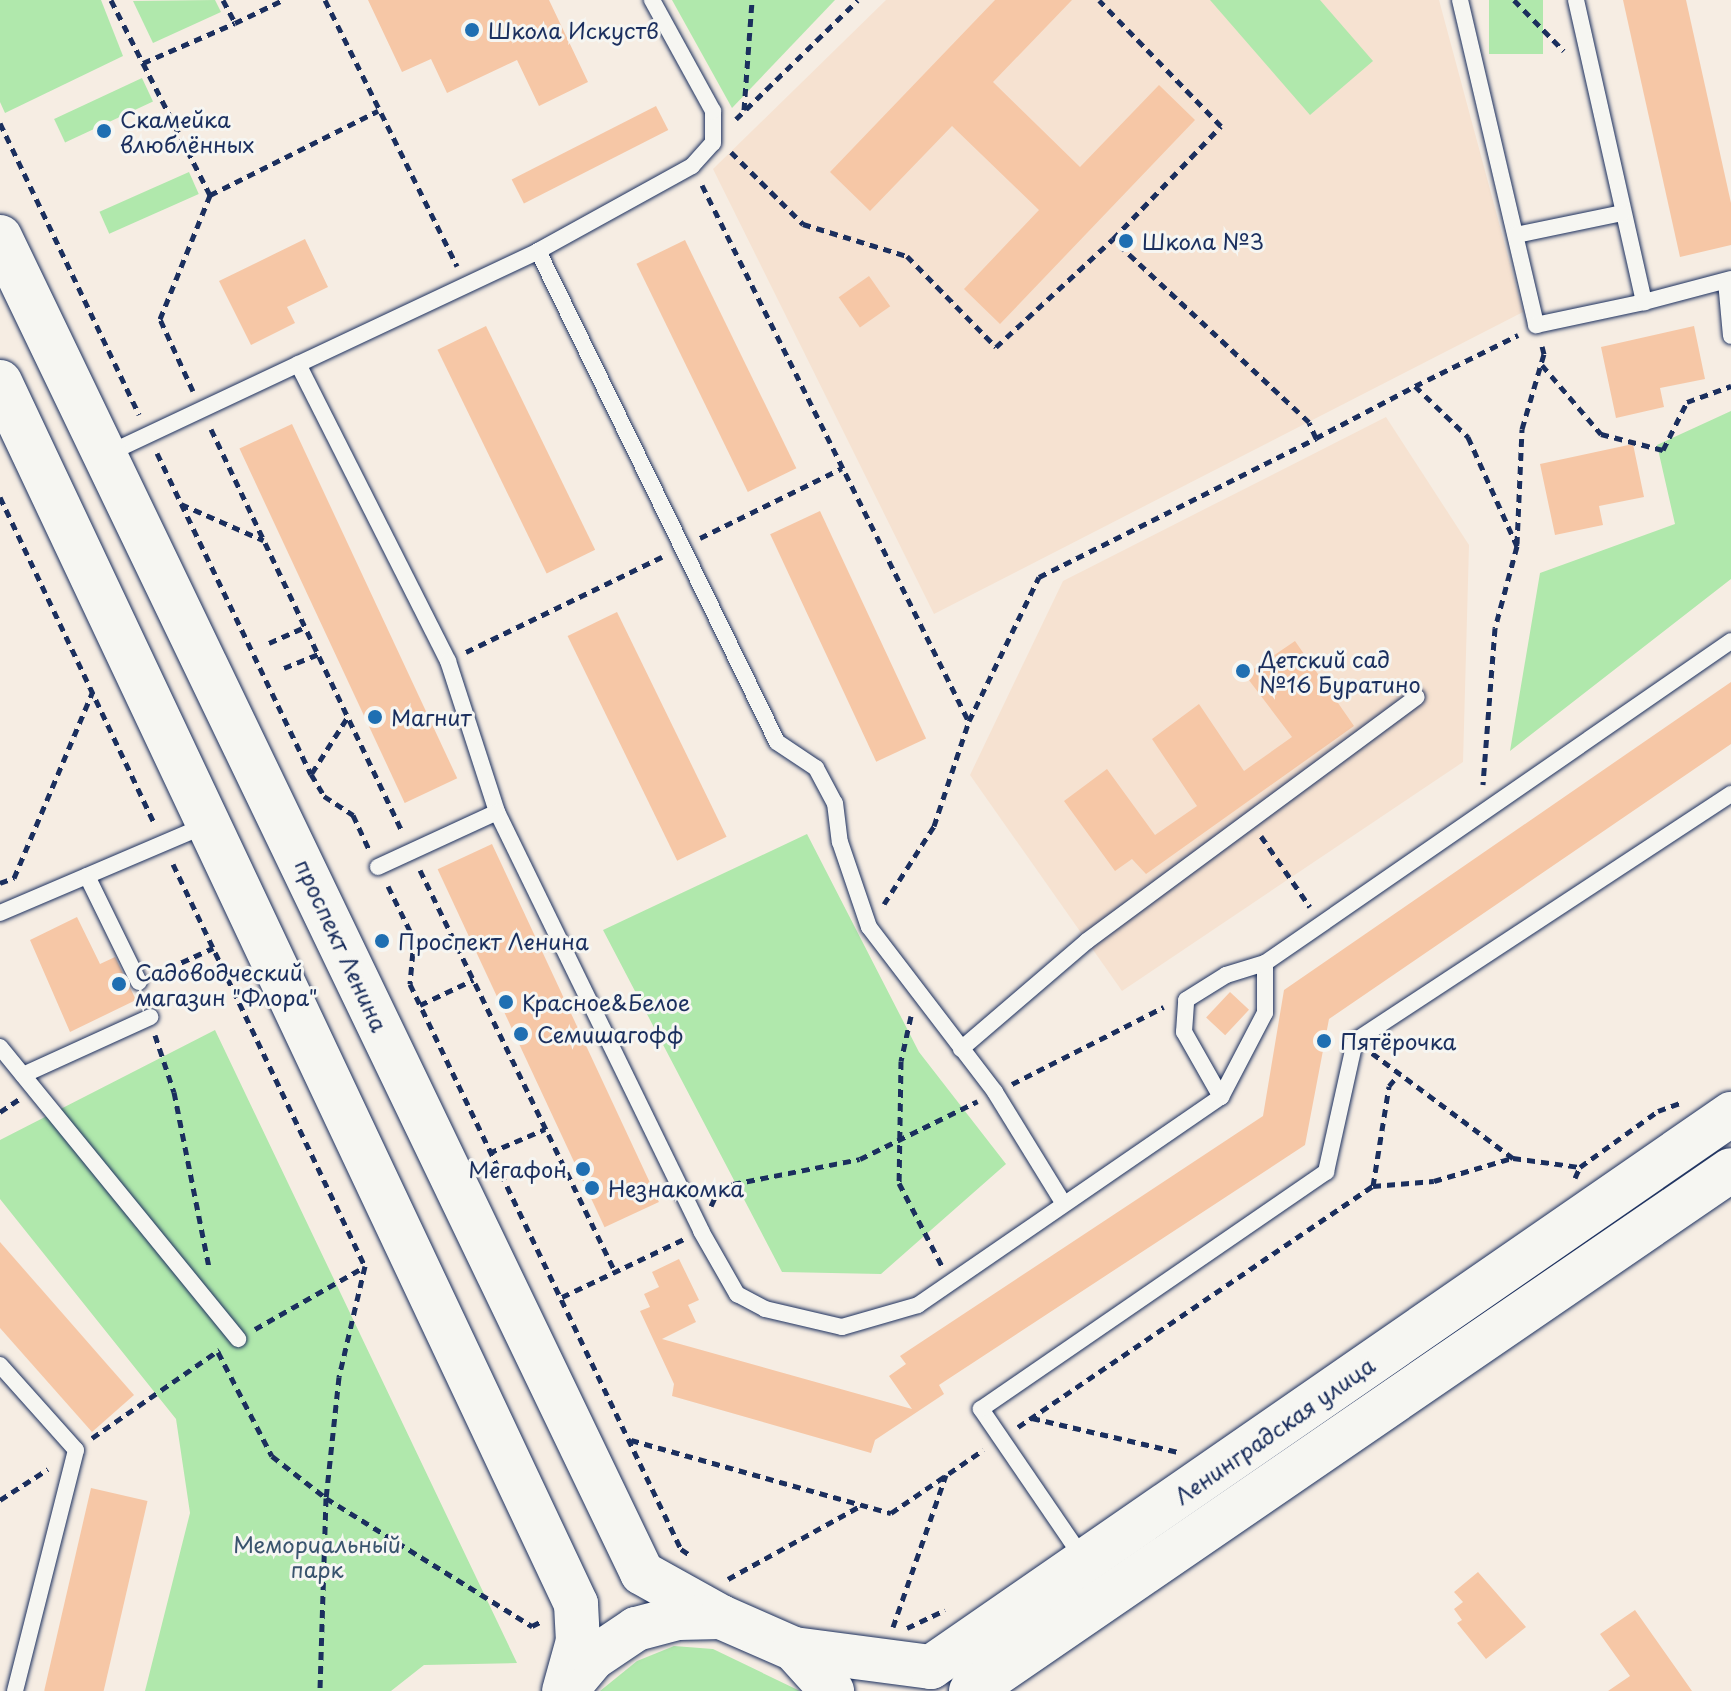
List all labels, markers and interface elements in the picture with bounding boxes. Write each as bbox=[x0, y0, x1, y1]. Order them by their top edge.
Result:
place label: Школа Искуств bbox=[488, 17, 660, 43]
marker: Школа Искуств bbox=[463, 21, 481, 39]
place label: Скамейка влюблённых bbox=[120, 105, 254, 156]
marker: Скамейка влюблённых bbox=[95, 122, 113, 140]
place label: Школа №3 bbox=[1142, 228, 1265, 254]
marker: Школа №3 bbox=[1117, 232, 1135, 250]
place label: Детский сад №16 Буратино bbox=[1259, 645, 1421, 696]
marker: Детский сад №16 Буратино bbox=[1234, 662, 1252, 680]
place label: Магнит bbox=[391, 704, 471, 730]
marker: Магнит bbox=[366, 708, 384, 726]
street label: проспект Ленина bbox=[290, 854, 394, 1036]
place label: Проспект Ленина bbox=[398, 928, 590, 954]
marker: Проспект Ленина bbox=[373, 932, 391, 950]
place label: Садоводческий магазин "Флора" bbox=[135, 958, 318, 1010]
marker: Садоводческий магазин "Флора" bbox=[110, 975, 128, 993]
place label: Красное&Белое bbox=[522, 989, 690, 1015]
marker: Красное&Белое bbox=[497, 993, 515, 1011]
place label: Семишагофф bbox=[537, 1021, 683, 1047]
marker: Семишагофф bbox=[512, 1025, 530, 1043]
place label: Пятёрочка bbox=[1340, 1028, 1456, 1054]
marker: Пятёрочка bbox=[1315, 1032, 1333, 1050]
place label: Мегафон bbox=[468, 1156, 567, 1182]
marker: Мегафон bbox=[574, 1160, 592, 1178]
place label: Незнакомка bbox=[608, 1175, 744, 1201]
marker: Незнакомка bbox=[583, 1179, 601, 1197]
street label: Ленинградская улица bbox=[1168, 1351, 1380, 1509]
park label: Мемориальный парк bbox=[233, 1530, 401, 1582]

